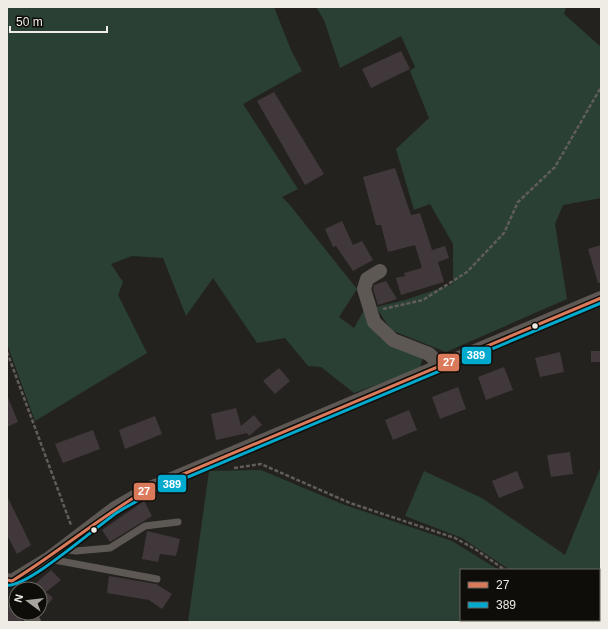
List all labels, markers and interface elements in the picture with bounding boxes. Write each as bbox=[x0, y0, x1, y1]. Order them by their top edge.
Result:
scale bar bbox=[10, 8, 107, 34]
text: 50 m bbox=[16, 15, 43, 29]
unlabelled marker bbox=[530, 321, 540, 331]
line badge: 389 bbox=[461, 346, 492, 365]
text: 389 bbox=[467, 349, 485, 361]
line badge: 27 bbox=[437, 353, 460, 372]
text: 27 bbox=[443, 356, 455, 368]
line badge: 389 bbox=[157, 474, 187, 493]
text: 389 bbox=[163, 478, 181, 490]
line badge: 27 bbox=[133, 482, 156, 501]
text: 27 bbox=[138, 485, 150, 497]
unlabelled marker bbox=[89, 525, 99, 535]
legend bbox=[460, 569, 600, 621]
text: 27 bbox=[496, 578, 510, 592]
north arrow bbox=[8, 581, 48, 621]
text: N bbox=[12, 593, 25, 604]
text: 389 bbox=[496, 598, 516, 612]

